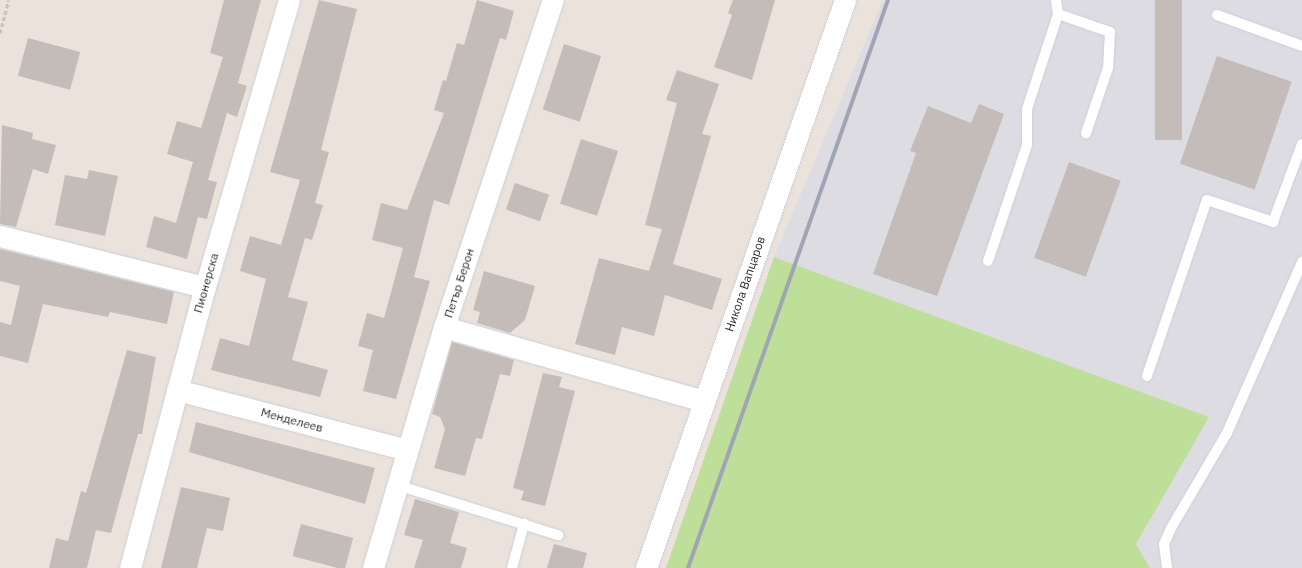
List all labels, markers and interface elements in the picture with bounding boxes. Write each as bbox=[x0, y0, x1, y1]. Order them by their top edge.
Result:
street label: Никола Вапцаров bbox=[722, 235, 768, 333]
street label: Петър Берон bbox=[441, 246, 477, 320]
street label: Пионерска bbox=[191, 251, 221, 315]
street label: Менделеев bbox=[259, 405, 325, 435]

